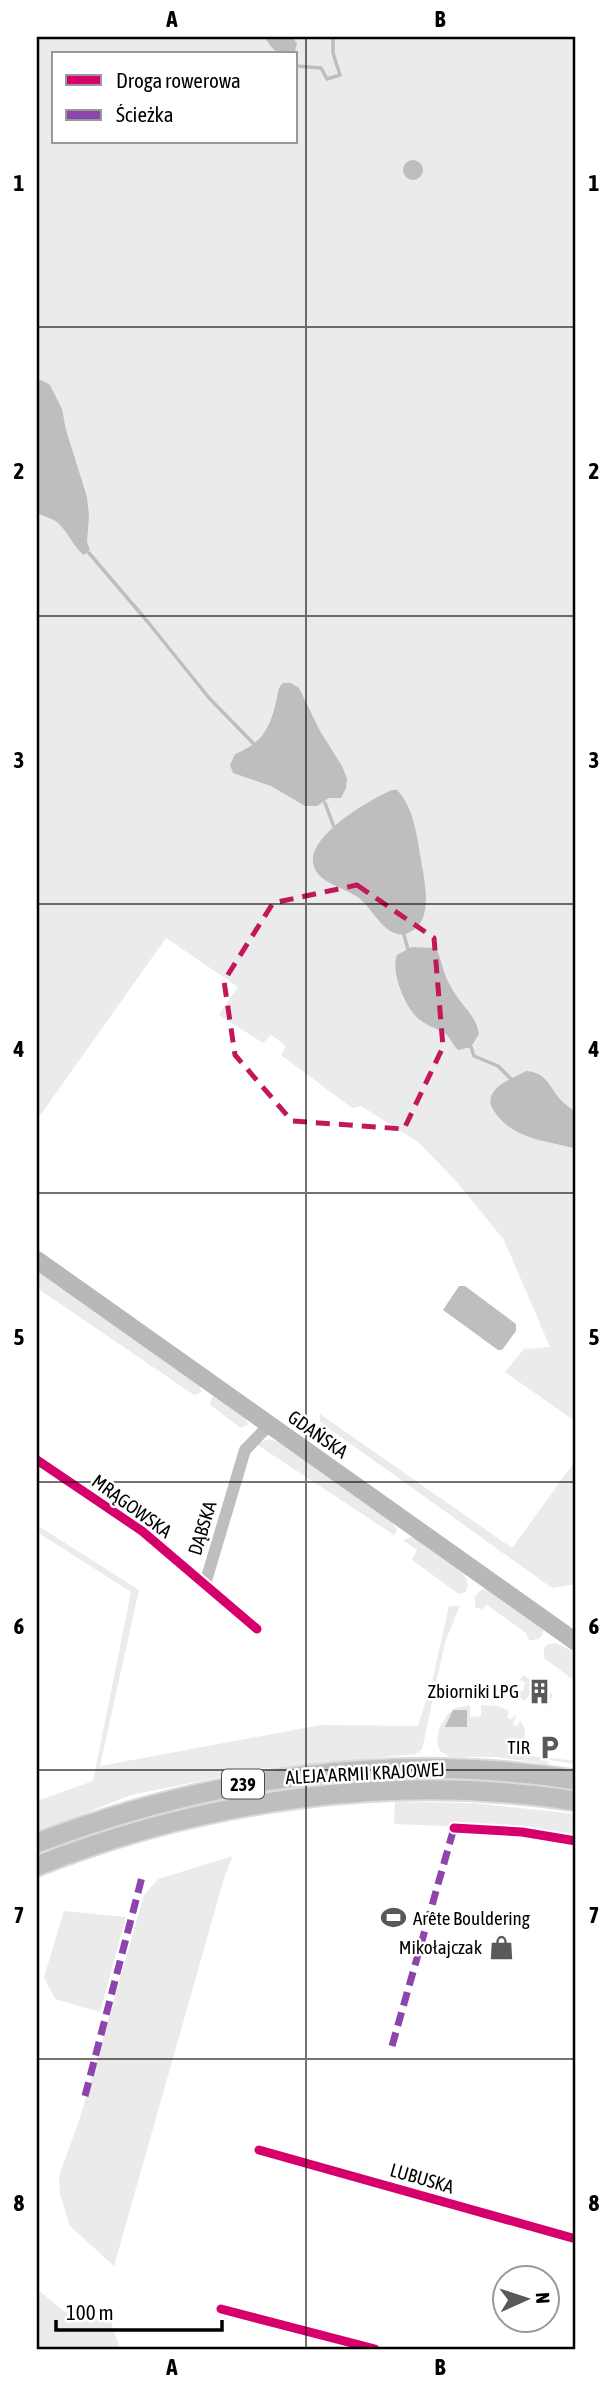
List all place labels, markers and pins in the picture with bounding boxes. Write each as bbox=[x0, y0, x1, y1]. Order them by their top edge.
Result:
building icon: Zbiorniki LPG bbox=[525, 1677, 553, 1705]
place label: Zbiorniki LPG bbox=[427, 1680, 519, 1702]
parking icon: TIR bbox=[536, 1733, 564, 1761]
place label: TIR bbox=[507, 1736, 530, 1758]
sports icon: Arête Bouldering bbox=[379, 1904, 407, 1932]
place label: Arête Bouldering bbox=[413, 1907, 531, 1929]
shop icon: Mikołajczak bbox=[488, 1933, 516, 1961]
place label: Mikołajczak bbox=[399, 1936, 483, 1958]

